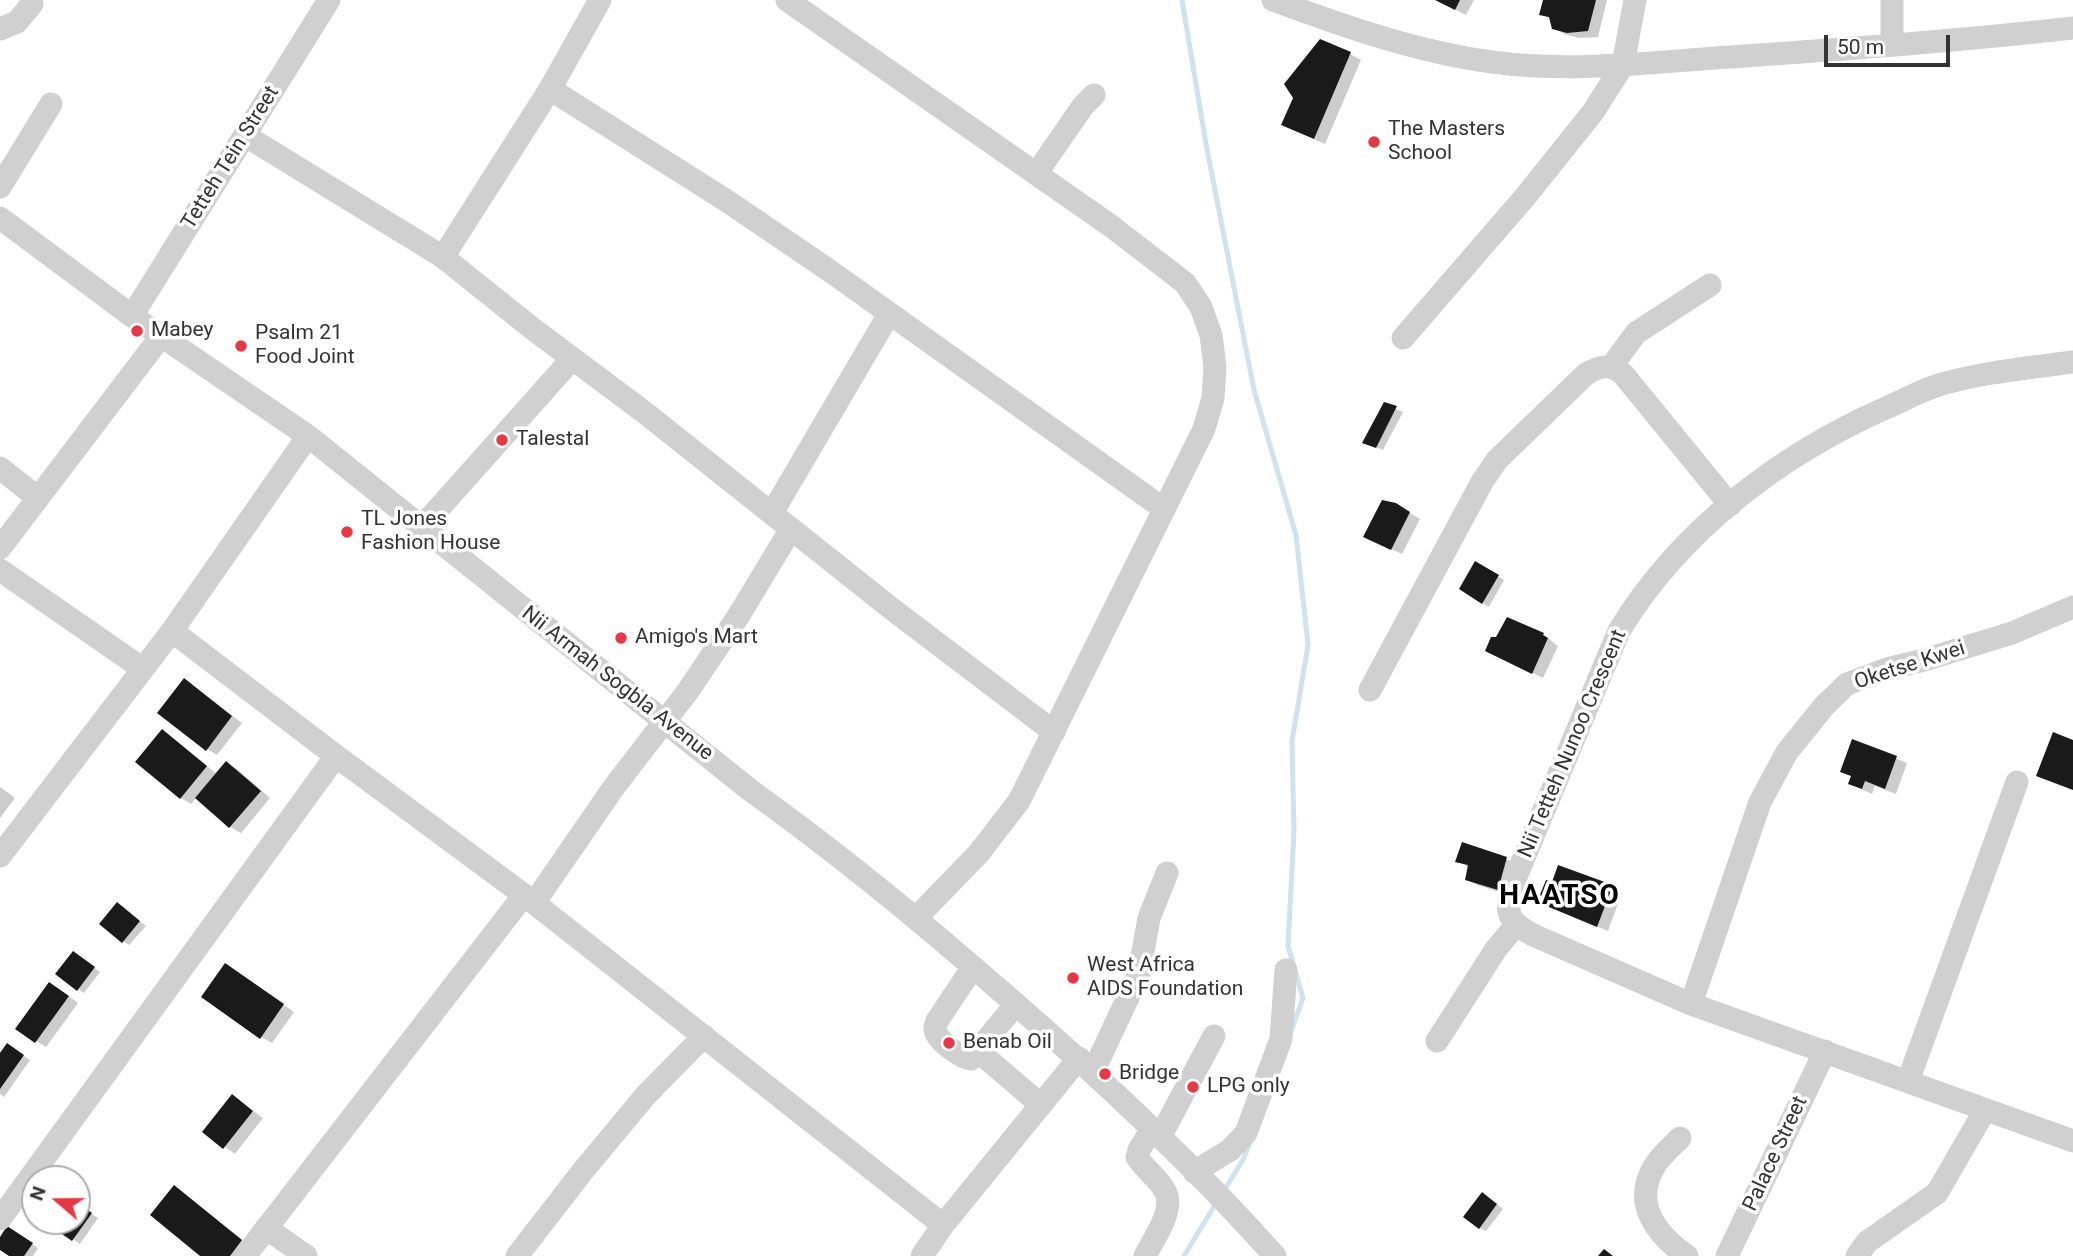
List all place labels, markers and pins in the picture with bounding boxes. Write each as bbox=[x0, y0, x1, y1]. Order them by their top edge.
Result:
place label: The Masters School bbox=[1388, 117, 1505, 167]
marker: The Masters School bbox=[1366, 134, 1382, 150]
place label: Mabey bbox=[151, 318, 213, 344]
place label: Psalm 21 Food Joint bbox=[255, 321, 355, 371]
marker: Mabey bbox=[129, 323, 145, 339]
marker: Psalm 21 Food Joint bbox=[233, 338, 249, 354]
place label: Talestal bbox=[516, 427, 589, 453]
marker: Talestal bbox=[494, 432, 510, 448]
place label: TL Jones Fashion House bbox=[361, 507, 500, 557]
marker: TL Jones Fashion House bbox=[339, 524, 355, 540]
place label: Amigo's Mart bbox=[635, 625, 758, 651]
marker: Amigo's Mart bbox=[613, 630, 629, 646]
place label: West Africa AIDS Foundation bbox=[1087, 953, 1243, 1003]
marker: West Africa AIDS Foundation bbox=[1065, 970, 1081, 986]
place label: Benab Oil bbox=[963, 1030, 1052, 1056]
marker: Benab Oil bbox=[941, 1035, 957, 1051]
place label: Bridge bbox=[1119, 1061, 1179, 1087]
marker: Bridge bbox=[1097, 1066, 1113, 1082]
place label: LPG only bbox=[1207, 1074, 1290, 1100]
marker: LPG only bbox=[1185, 1079, 1201, 1095]

